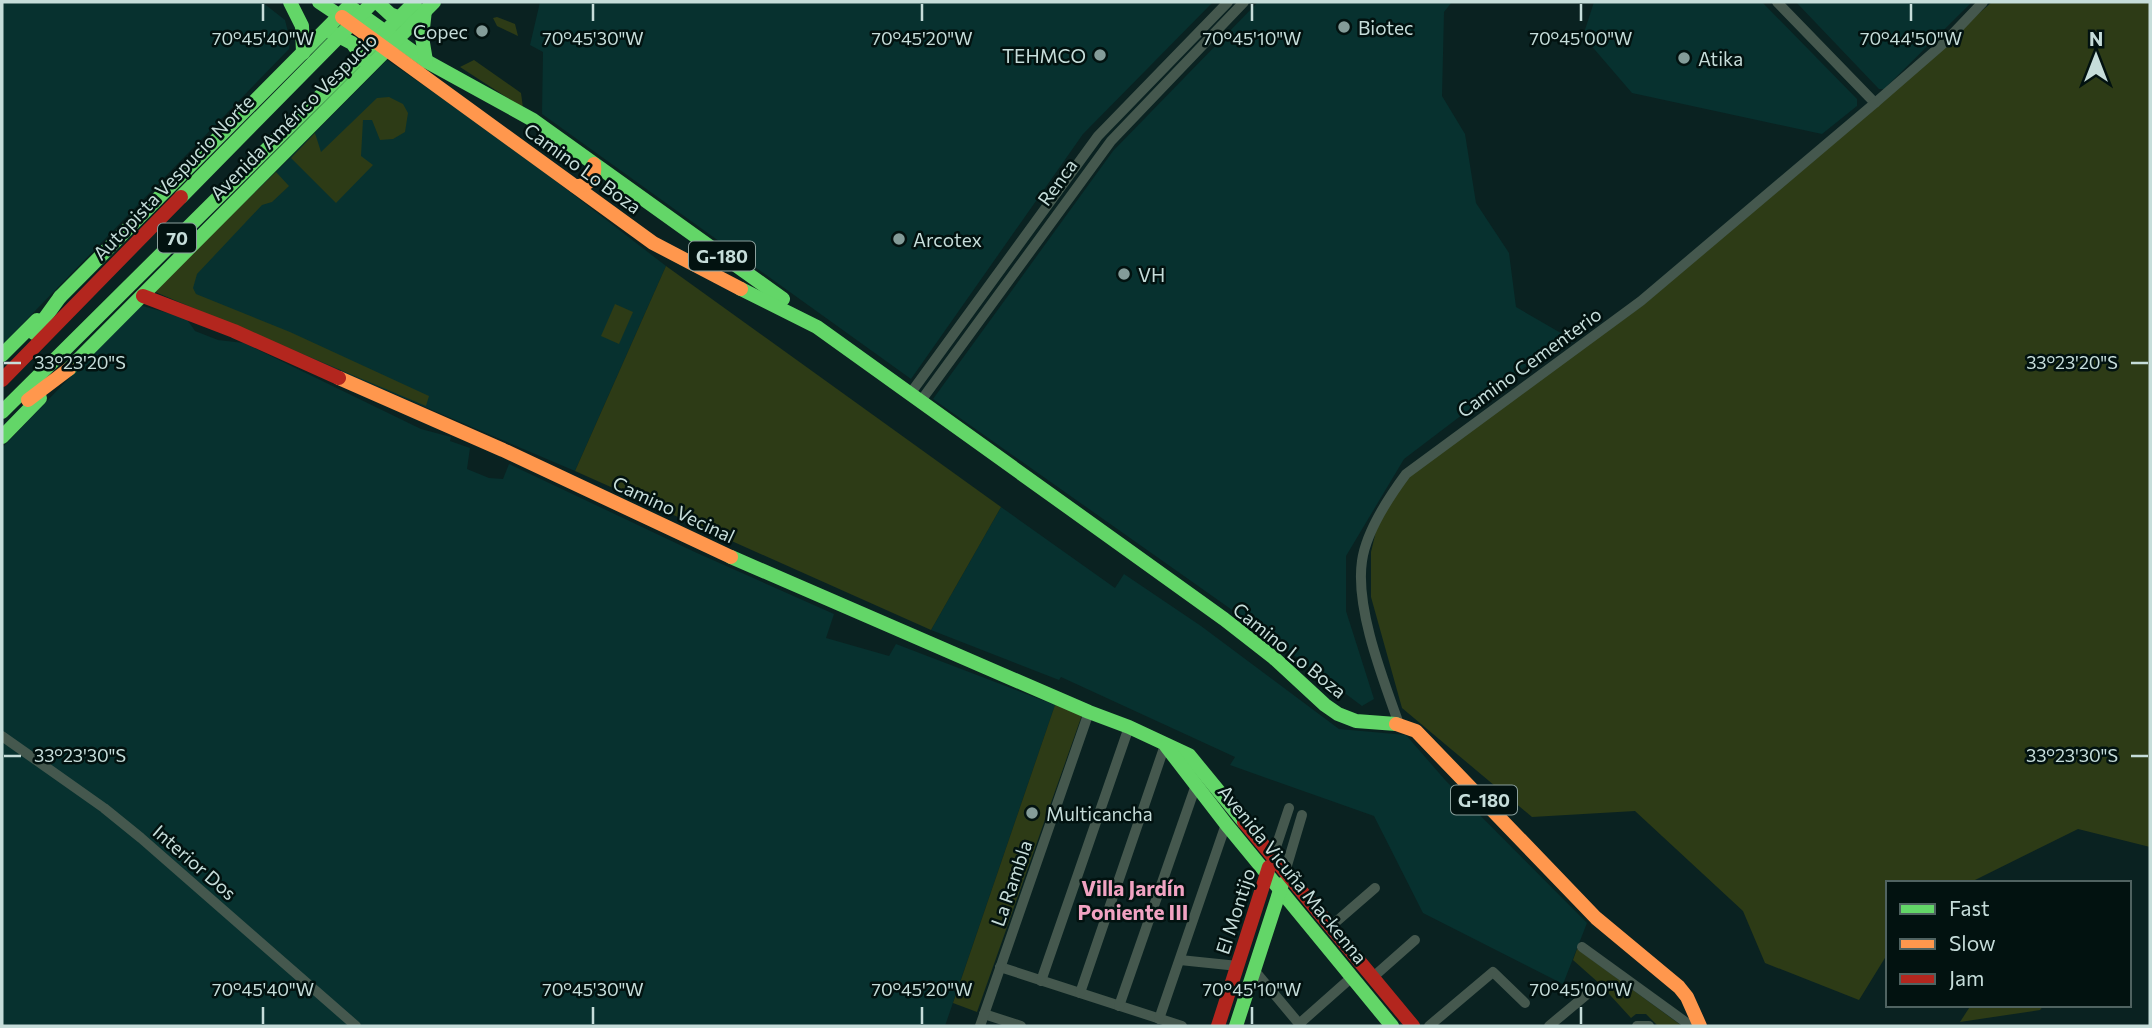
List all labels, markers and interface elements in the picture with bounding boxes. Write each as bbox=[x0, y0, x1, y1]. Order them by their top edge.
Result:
place label: Biotec bbox=[1358, 16, 1413, 39]
marker: Biotec bbox=[1336, 19, 1352, 35]
place label: Copec bbox=[413, 20, 468, 43]
north arrow bbox=[2061, 21, 2131, 91]
marker: Copec bbox=[474, 23, 490, 39]
text: 70°45'40"W bbox=[212, 27, 314, 49]
text: 70°45'30"W bbox=[542, 27, 644, 49]
text: 70°45'20"W bbox=[871, 27, 973, 49]
text: 70°45'10"W bbox=[1203, 27, 1301, 49]
text: 70°45'00"W bbox=[1530, 27, 1632, 49]
text: 70°44'50"W bbox=[1860, 27, 1962, 49]
text: N bbox=[2089, 27, 2103, 50]
street label: Avenida Américo Vespucio bbox=[205, 28, 381, 204]
place label: TEHMCO bbox=[1002, 44, 1086, 67]
marker: TEHMCO bbox=[1092, 47, 1108, 63]
place label: Atika bbox=[1698, 47, 1743, 70]
marker: Atika bbox=[1676, 50, 1692, 66]
street label: Autopista Vespucio Norte bbox=[88, 90, 258, 264]
street label: Camino Lo Boza bbox=[520, 118, 646, 218]
street label: Renca bbox=[1032, 154, 1082, 210]
road number: 70 bbox=[158, 224, 196, 252]
place label: Arcotex bbox=[913, 228, 982, 251]
marker: Arcotex bbox=[891, 231, 907, 247]
road number: G-180 bbox=[689, 242, 755, 270]
place label: VH bbox=[1138, 263, 1165, 286]
marker: VH bbox=[1116, 266, 1132, 282]
street label: Camino Cementerio bbox=[1453, 302, 1605, 422]
text: 33°23'20"S bbox=[34, 351, 126, 373]
text: 33°23'20"S bbox=[2026, 351, 2118, 373]
street label: Camino Vecinal bbox=[609, 471, 739, 547]
street label: Camino Lo Boza bbox=[1229, 597, 1351, 703]
text: 33°23'30"S bbox=[34, 744, 126, 766]
text: 33°23'30"S bbox=[2026, 744, 2118, 766]
street label: Avenida Vicuña Mackenna bbox=[1214, 780, 1372, 968]
road number: G-180 bbox=[1451, 786, 1517, 814]
place label: Multicancha bbox=[1046, 802, 1153, 825]
marker: Multicancha bbox=[1024, 805, 1040, 821]
street label: Interior Dos bbox=[149, 820, 241, 904]
street label: La Rambla bbox=[986, 837, 1036, 929]
street label: El Montijo bbox=[1210, 865, 1260, 957]
district label: Villa Jardín Poniente III bbox=[1078, 875, 1188, 924]
legend bbox=[1886, 881, 2131, 1007]
text: Fast bbox=[1949, 895, 1990, 920]
text: Slow bbox=[1949, 930, 1996, 955]
text: Jam bbox=[1949, 965, 1984, 990]
text: 70°45'40"W bbox=[212, 978, 314, 1000]
text: 70°45'30"W bbox=[542, 978, 644, 1000]
text: 70°45'20"W bbox=[871, 978, 973, 1000]
text: 70°45'10"W bbox=[1203, 978, 1301, 1000]
text: 70°45'00"W bbox=[1530, 978, 1632, 1000]

